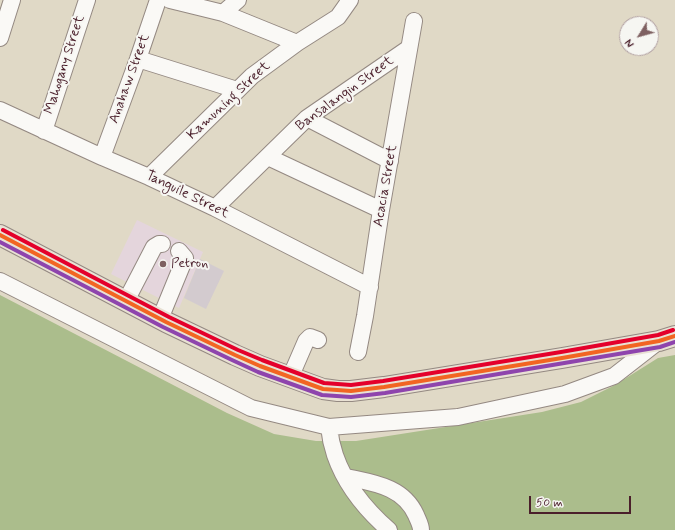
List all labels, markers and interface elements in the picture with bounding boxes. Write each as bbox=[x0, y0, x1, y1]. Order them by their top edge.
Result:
street label: Mahogany Street bbox=[41, 13, 89, 117]
north arrow bbox=[619, 16, 659, 56]
street label: Anahaw Street bbox=[106, 32, 154, 126]
text: N bbox=[622, 35, 638, 50]
street label: Bansalangin Street bbox=[293, 53, 397, 135]
street label: Kamuning Street bbox=[184, 58, 274, 144]
street label: Acacia Street bbox=[371, 144, 401, 228]
street label: Tanguile Street bbox=[143, 168, 231, 222]
place label: Petron bbox=[171, 256, 208, 272]
marker: Petron bbox=[158, 259, 168, 269]
scale bar bbox=[531, 488, 633, 514]
text: 50 m bbox=[536, 495, 563, 511]

